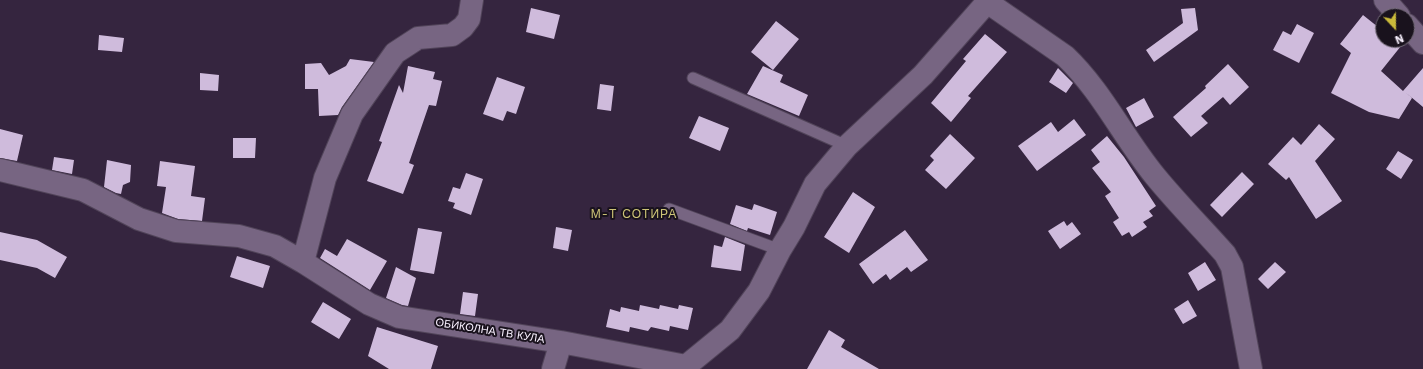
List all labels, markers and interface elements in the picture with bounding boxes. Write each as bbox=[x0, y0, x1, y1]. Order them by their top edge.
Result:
north arrow bbox=[1375, 8, 1415, 48]
text: N bbox=[1393, 31, 1406, 46]
district label: М-Т СОТИРА bbox=[591, 207, 677, 221]
street label: ОБИКОЛНА ТВ КУЛА bbox=[435, 316, 545, 346]

